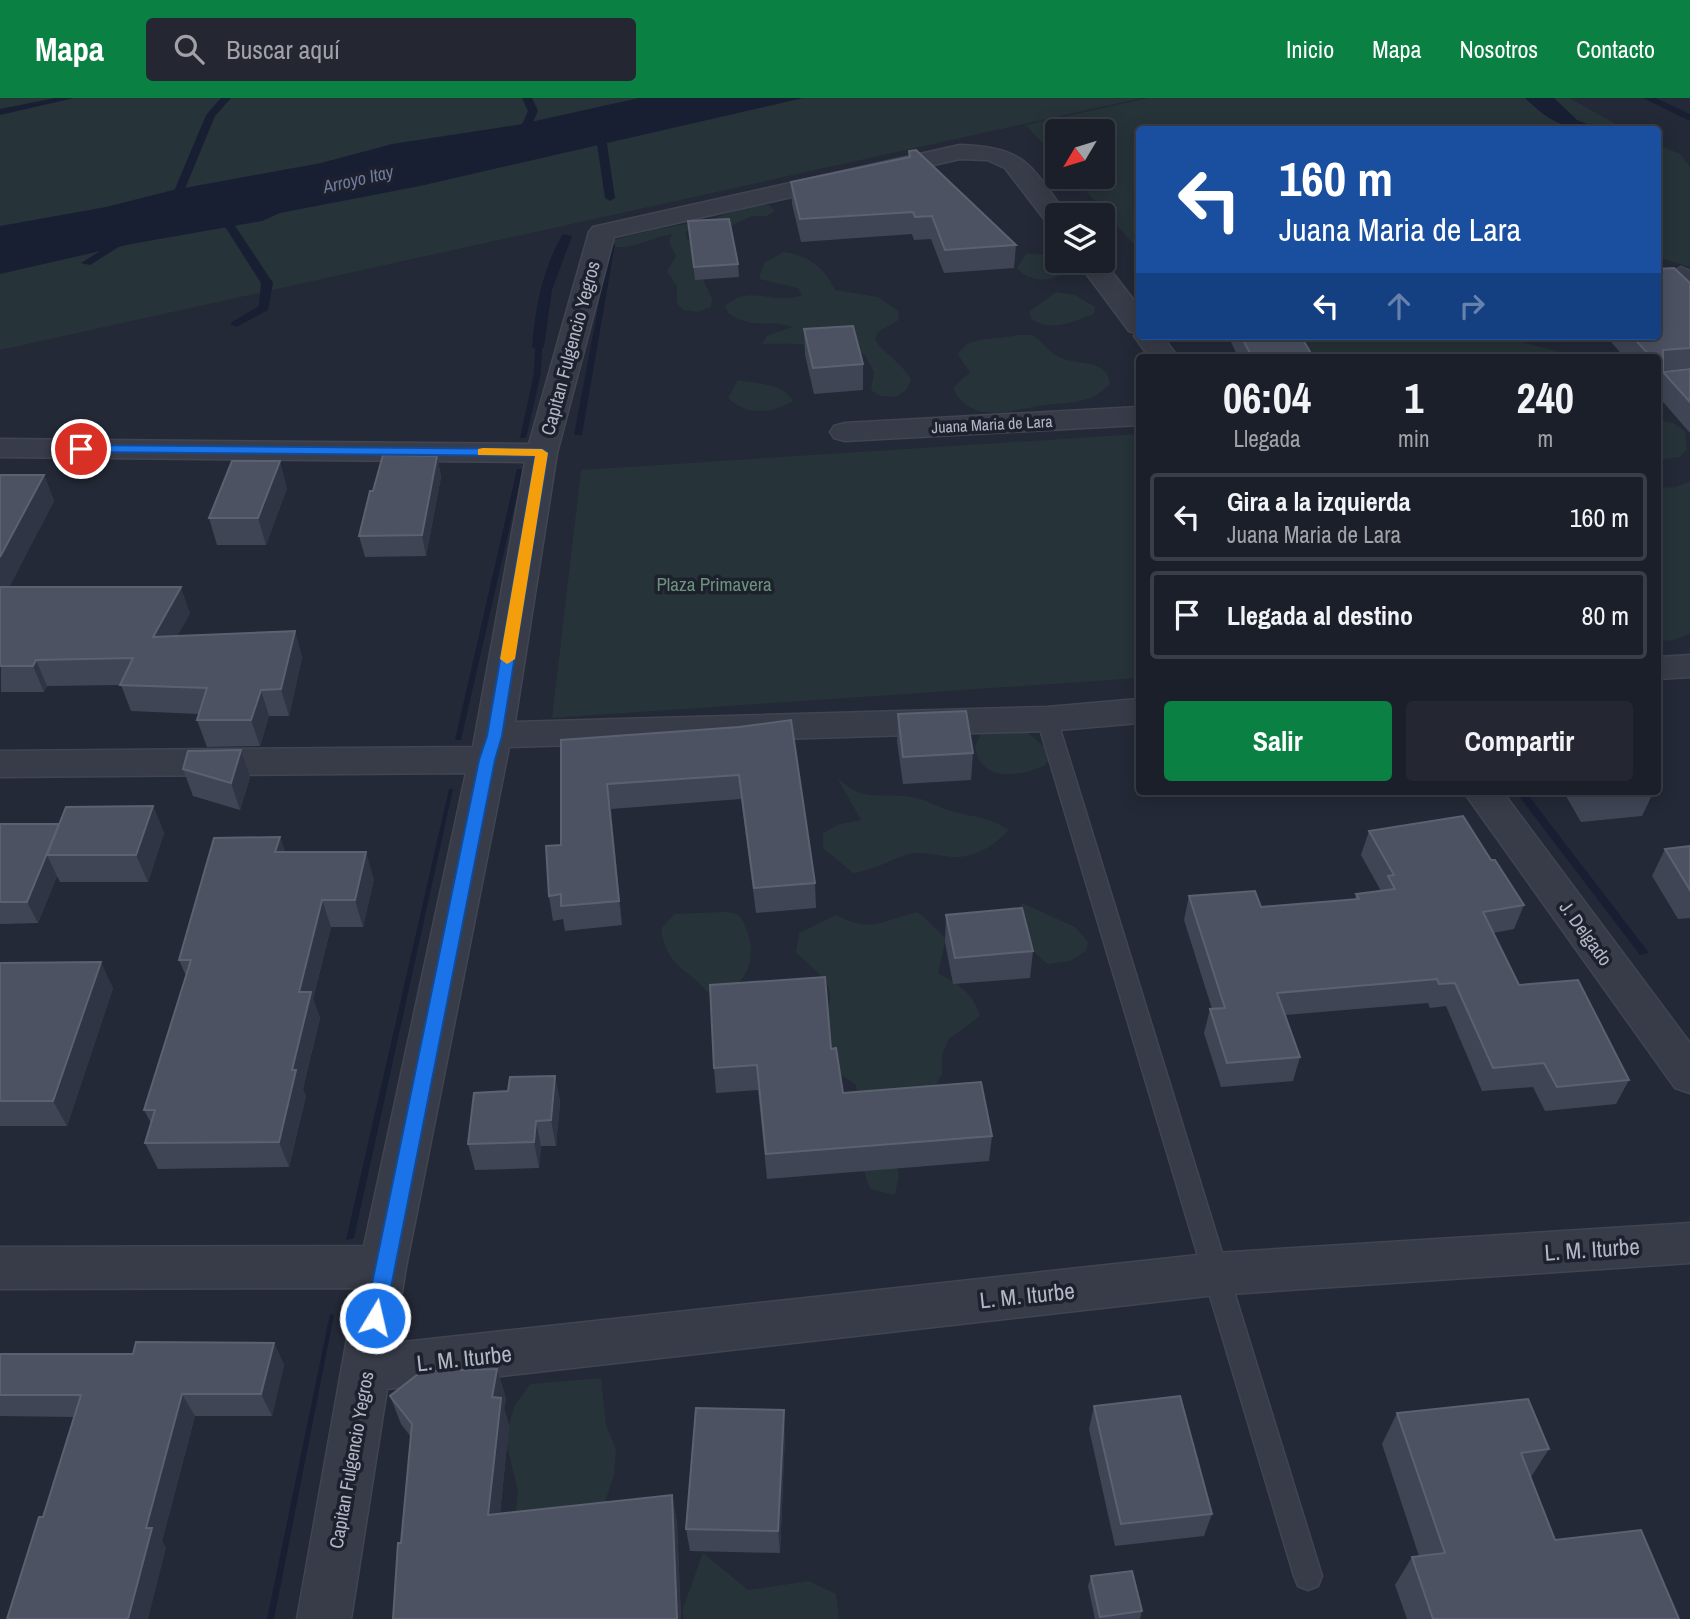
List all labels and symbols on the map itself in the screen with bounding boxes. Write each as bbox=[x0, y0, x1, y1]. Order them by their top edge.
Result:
north arrow bbox=[1045, 119, 1115, 189]
water label: Arroyo Itay bbox=[319, 158, 397, 199]
street label: Capitan Fulgencio Yegros bbox=[534, 258, 606, 438]
street label: Juana Maria de Lara bbox=[931, 410, 1054, 438]
pin bbox=[51, 419, 111, 479]
park label: Plaza Primavera bbox=[656, 571, 772, 597]
street label: J. Delgado bbox=[1554, 895, 1618, 971]
street label: L. M. Iturbe bbox=[1543, 1230, 1641, 1268]
street label: L. M. Iturbe bbox=[978, 1275, 1076, 1315]
position arrow bbox=[338, 1281, 412, 1355]
street label: L. M. Iturbe bbox=[415, 1338, 513, 1378]
street label: Capitan Fulgencio Yegros bbox=[323, 1369, 379, 1551]

